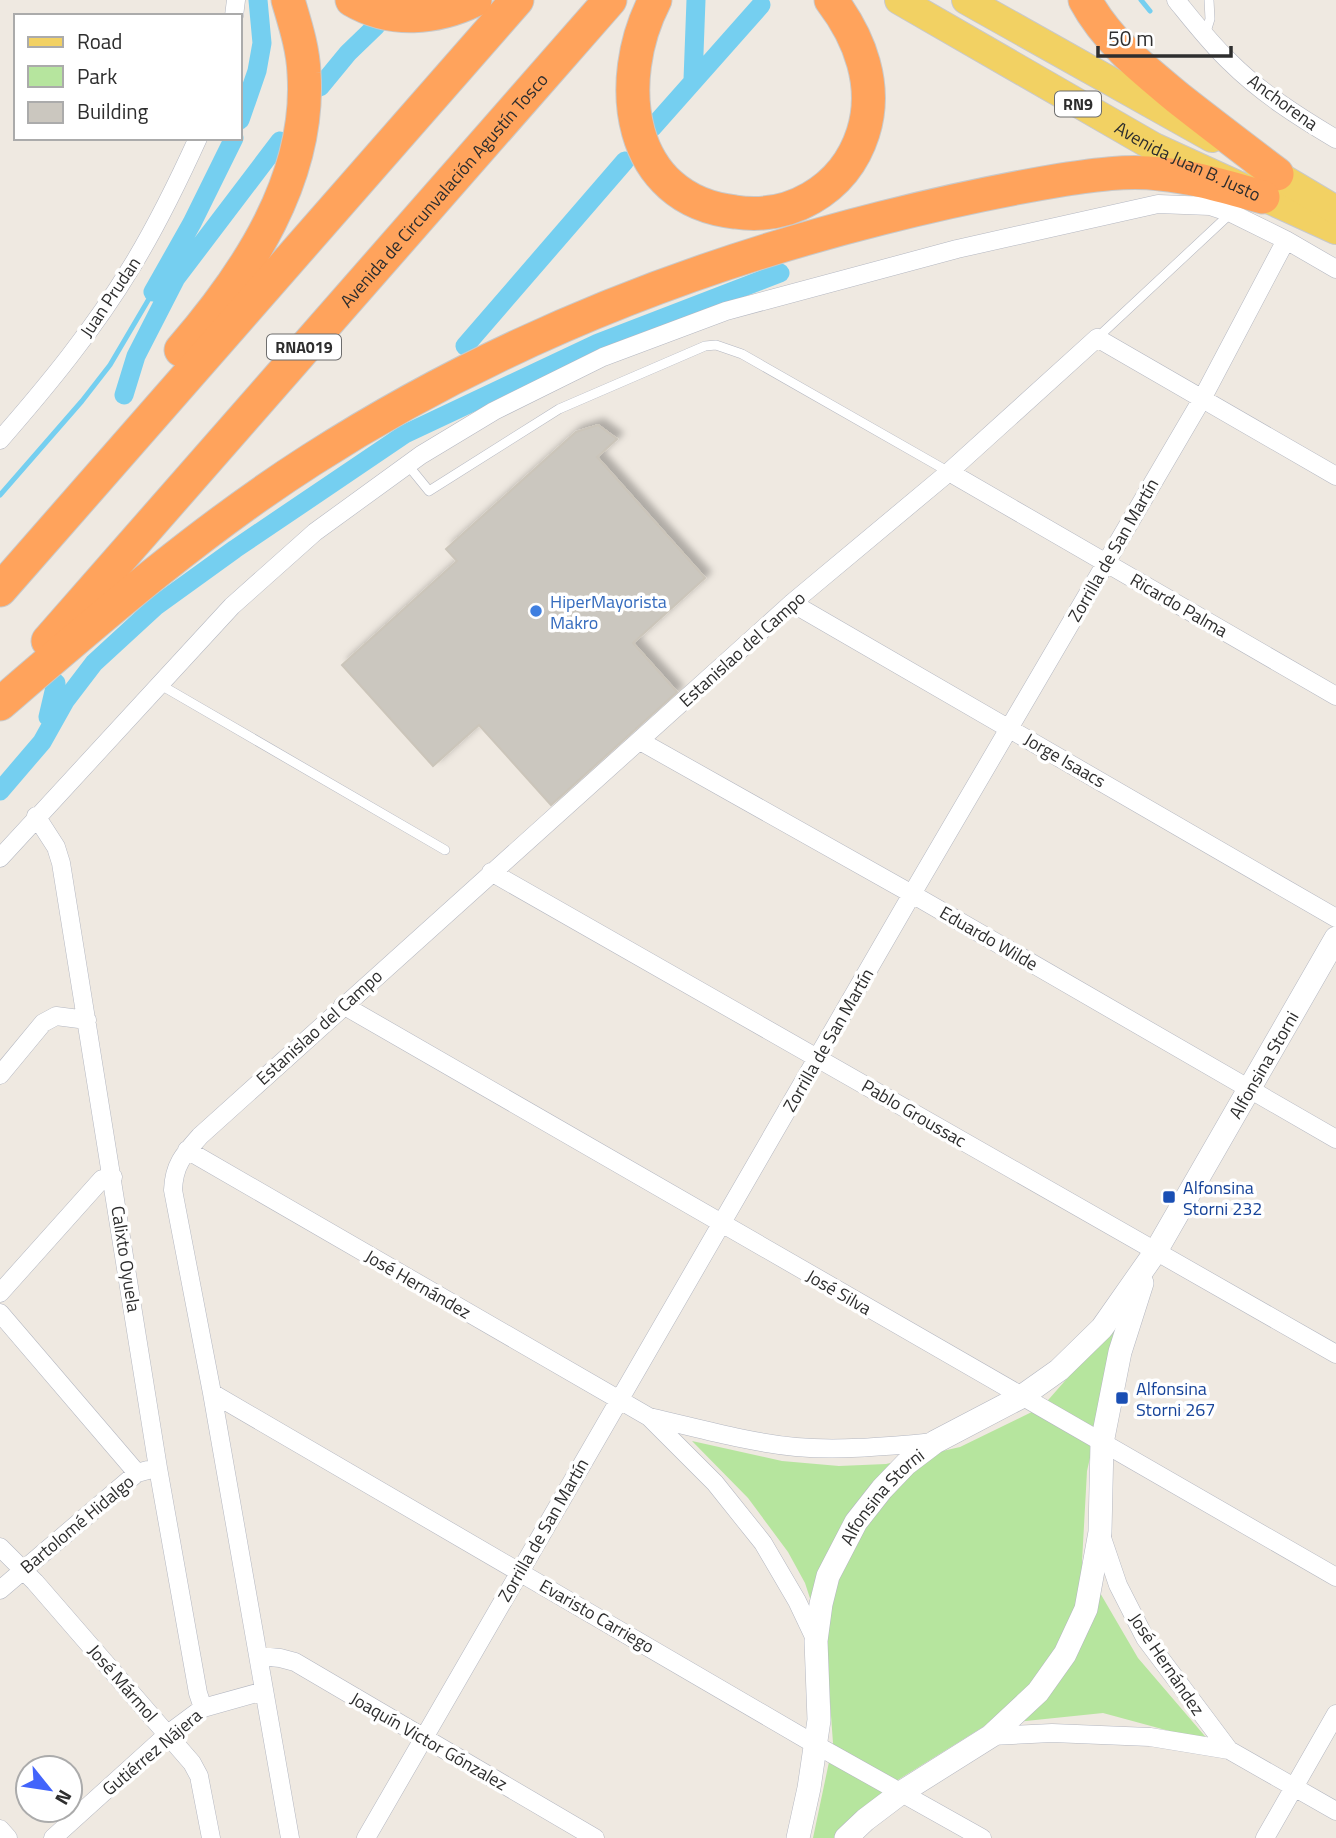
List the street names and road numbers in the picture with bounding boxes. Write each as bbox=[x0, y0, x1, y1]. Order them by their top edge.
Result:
street label: Avenida de Circunvalación Agustín Tosco bbox=[333, 67, 554, 313]
street label: Anchorena bbox=[1242, 67, 1324, 137]
road number: RN9 bbox=[1055, 92, 1101, 116]
street label: Avenida Juan B. Justo bbox=[1110, 114, 1266, 208]
street label: Juan Prudan bbox=[73, 251, 147, 343]
road number: RNA019 bbox=[267, 334, 341, 360]
street label: Zorrilla de San Martín bbox=[1061, 473, 1165, 627]
street label: Ricardo Palma bbox=[1125, 566, 1233, 644]
street label: Estanislao del Campo bbox=[673, 585, 811, 713]
street label: Jorge Isaacs bbox=[1019, 726, 1111, 794]
street label: Eduardo Wilde bbox=[935, 899, 1043, 977]
street label: Estanislao del Campo bbox=[250, 963, 388, 1091]
street label: Zorrilla de San Martín bbox=[776, 963, 880, 1117]
street label: Alfonsina Storni bbox=[1222, 1006, 1305, 1123]
street label: Pablo Groussac bbox=[857, 1072, 971, 1154]
street label: Calixto Oyuela bbox=[104, 1204, 148, 1314]
street label: José Hernández bbox=[360, 1243, 476, 1325]
street label: José Silva bbox=[801, 1262, 877, 1322]
street label: Alfonsina Storni bbox=[833, 1442, 930, 1550]
street label: Zorrilla de San Martín bbox=[491, 1453, 595, 1607]
street label: Bartolomé Hidalgo bbox=[14, 1468, 140, 1580]
street label: Evaristo Carriego bbox=[535, 1572, 659, 1660]
street label: José Hernández bbox=[1123, 1607, 1211, 1721]
street label: José Mármol bbox=[82, 1638, 164, 1728]
street label: Joaquín Victor Gónzalez bbox=[345, 1685, 513, 1797]
street label: Gutiérrez Nájera bbox=[96, 1702, 208, 1802]

